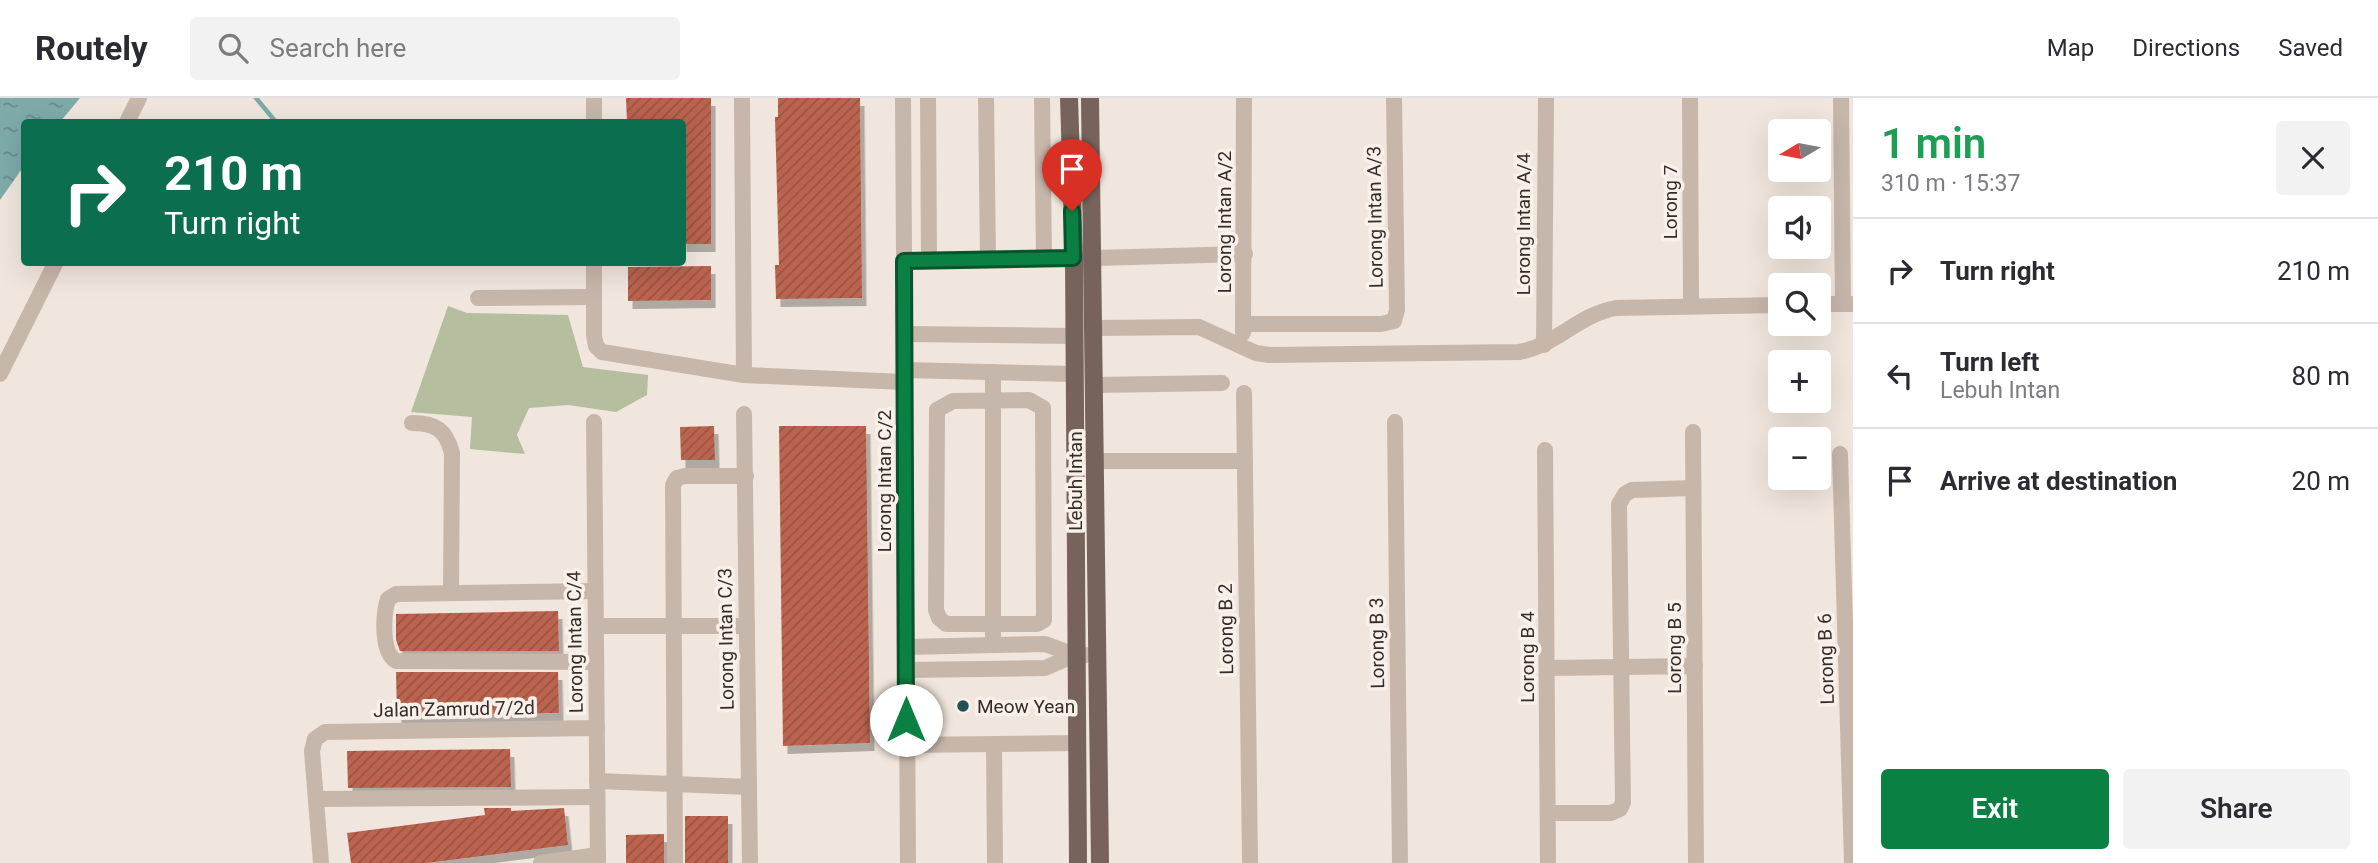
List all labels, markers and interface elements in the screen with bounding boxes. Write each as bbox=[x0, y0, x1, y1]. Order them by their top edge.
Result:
search box bbox=[190, 17, 680, 80]
text: Routely bbox=[35, 29, 148, 68]
icon: search bbox=[214, 29, 252, 67]
text: Search here bbox=[270, 33, 406, 63]
text: Map bbox=[2047, 34, 2094, 62]
text: Directions bbox=[2132, 34, 2240, 62]
text: Saved bbox=[2278, 34, 2343, 62]
north arrow bbox=[1768, 119, 1830, 182]
map controls bbox=[1768, 119, 1831, 490]
text: 1 min bbox=[1881, 119, 1986, 168]
button: close bbox=[2276, 121, 2350, 195]
pin bbox=[1042, 139, 1102, 211]
text: 210 m bbox=[164, 145, 303, 202]
street label: Lorong Intan A/3 bbox=[1362, 146, 1388, 288]
icon: right bbox=[49, 147, 140, 238]
icon: arrive bbox=[1053, 150, 1091, 188]
street label: Lorong Intan A/2 bbox=[1213, 151, 1236, 293]
street label: Lorong Intan A/4 bbox=[1512, 153, 1535, 295]
street label: Lorong 7 bbox=[1659, 165, 1682, 239]
text: 310 m · 15:37 bbox=[1881, 170, 2020, 197]
button: sound bbox=[1768, 196, 1831, 259]
text: Turn right bbox=[164, 204, 300, 242]
icon: right bbox=[1881, 252, 1919, 290]
text: Turn right bbox=[1940, 256, 2055, 286]
text: 210 m bbox=[2277, 256, 2350, 286]
button: search bbox=[1768, 273, 1831, 336]
text: Turn left bbox=[1940, 347, 2039, 377]
button: + bbox=[1768, 350, 1831, 413]
icon: left bbox=[1881, 357, 1919, 395]
text: 80 m bbox=[2292, 361, 2350, 391]
text: Lebuh Intan bbox=[1940, 377, 2060, 404]
street label: Lorong Intan C/2 bbox=[873, 410, 896, 552]
button: − bbox=[1768, 427, 1831, 490]
street label: Lebuh Intan bbox=[1064, 431, 1087, 531]
icon: arrive bbox=[1881, 462, 1919, 500]
text: Arrive at destination bbox=[1940, 466, 2177, 496]
text: 20 m bbox=[2292, 466, 2350, 496]
street label: Lorong Intan C/3 bbox=[713, 568, 739, 710]
street label: Lorong Intan C/4 bbox=[562, 570, 588, 713]
street label: Lorong B 2 bbox=[1214, 583, 1238, 675]
street label: Lorong B 3 bbox=[1365, 597, 1389, 689]
street label: Lorong B 5 bbox=[1663, 602, 1686, 694]
street label: Lorong B 4 bbox=[1516, 611, 1539, 703]
street label: Lorong B 6 bbox=[1813, 613, 1839, 705]
position arrow bbox=[869, 683, 943, 757]
place label: Meow Yean bbox=[977, 695, 1075, 718]
street label: Jalan Zamrud 7/2d bbox=[373, 696, 535, 722]
marker: Meow Yean bbox=[955, 698, 971, 714]
button: Exit bbox=[1881, 769, 2109, 849]
button: Share bbox=[2123, 769, 2350, 849]

